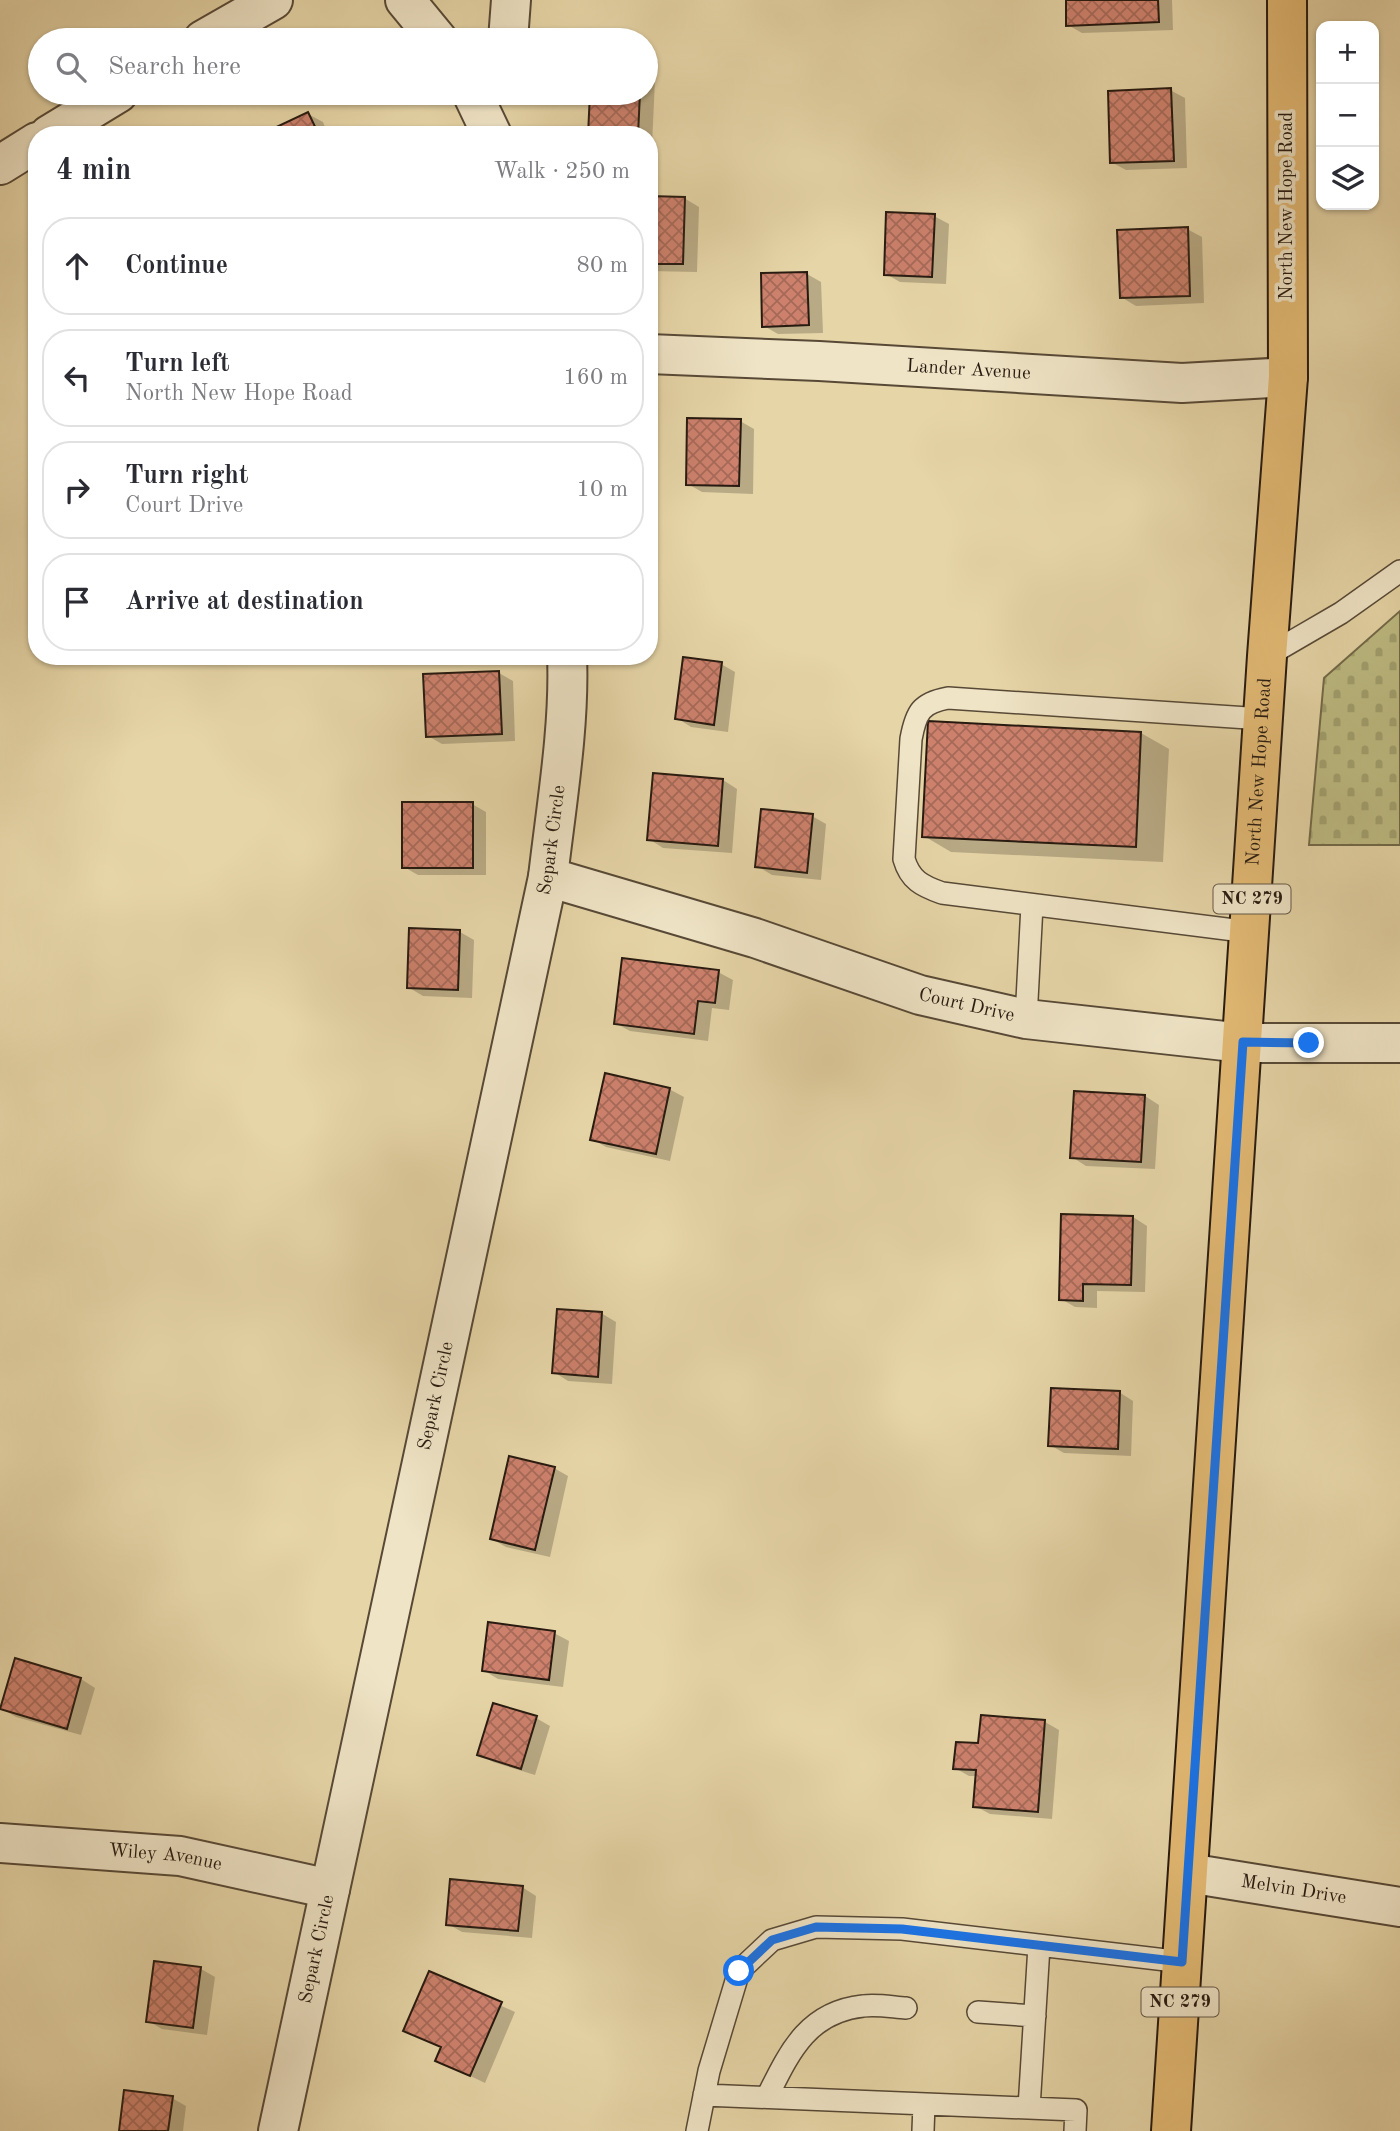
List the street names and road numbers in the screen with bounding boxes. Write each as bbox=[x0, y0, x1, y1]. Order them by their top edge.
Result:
street label: North New Hope Road bbox=[1278, 112, 1297, 300]
street label: Lander Avenue bbox=[906, 357, 1031, 383]
street label: North New Hope Road bbox=[1244, 677, 1275, 866]
street label: Separk Circle bbox=[535, 784, 569, 897]
road number: NC 279 bbox=[1214, 884, 1290, 914]
street label: Court Drive bbox=[917, 985, 1016, 1026]
street label: Separk Circle bbox=[415, 1340, 457, 1452]
street label: Wiley Avenue bbox=[108, 1841, 224, 1874]
street label: Melvin Drive bbox=[1240, 1872, 1348, 1908]
street label: Separk Circle bbox=[296, 1893, 338, 2005]
road number: NC 279 bbox=[1142, 1988, 1218, 2016]

